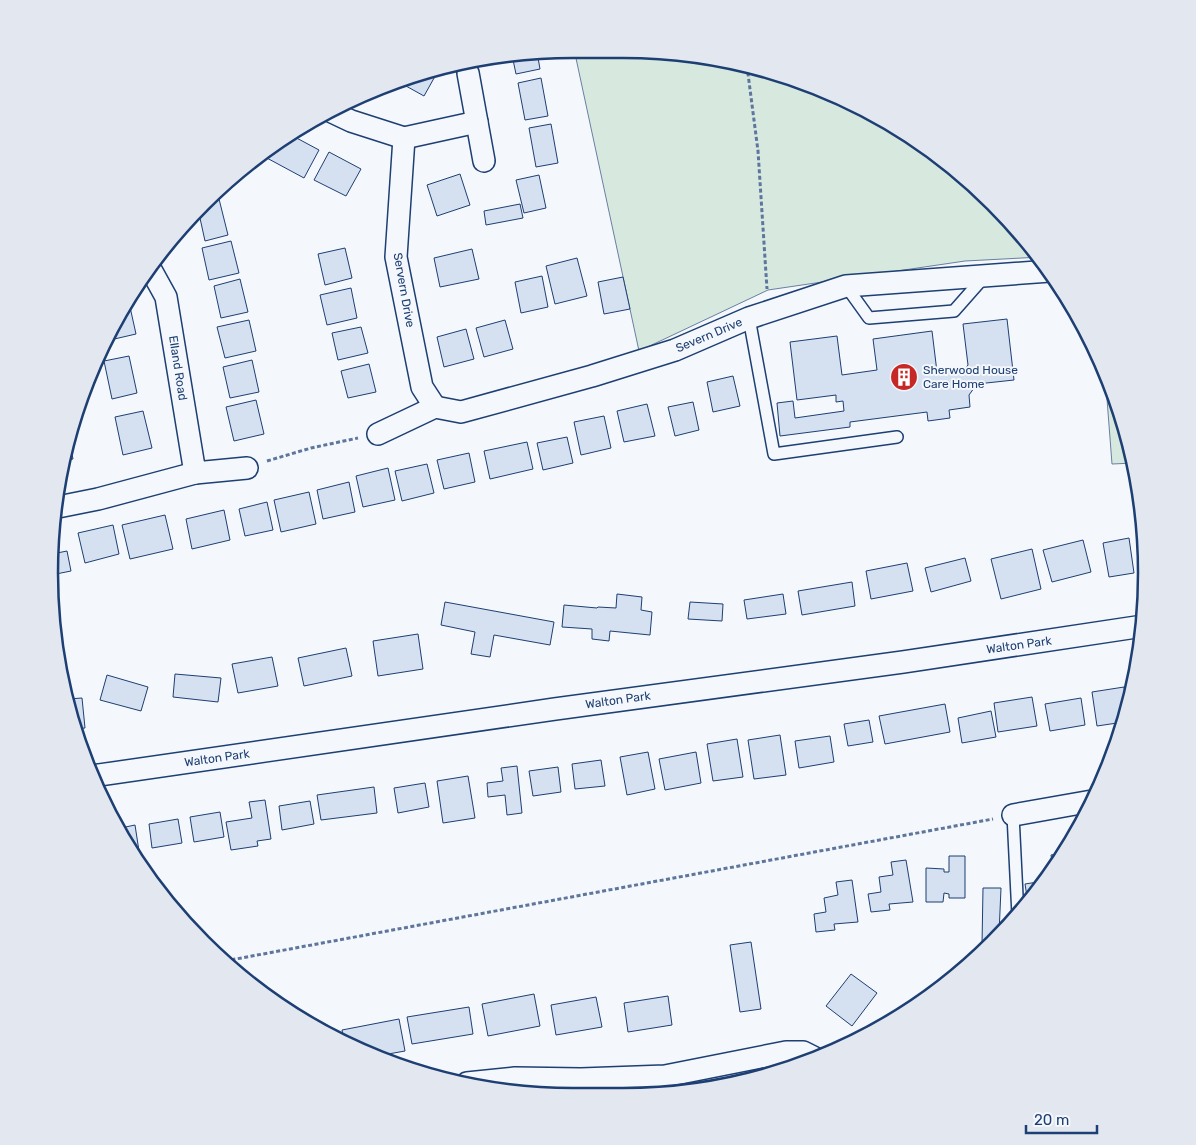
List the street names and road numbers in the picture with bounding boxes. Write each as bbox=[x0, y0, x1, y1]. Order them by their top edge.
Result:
street label: Servern Drive bbox=[391, 252, 418, 329]
street label: Severn Drive bbox=[674, 315, 745, 355]
street label: Elland Road bbox=[166, 335, 190, 401]
street label: Walton Park bbox=[986, 633, 1053, 657]
street label: Walton Park bbox=[585, 688, 652, 712]
street label: Walton Park bbox=[184, 746, 251, 770]

